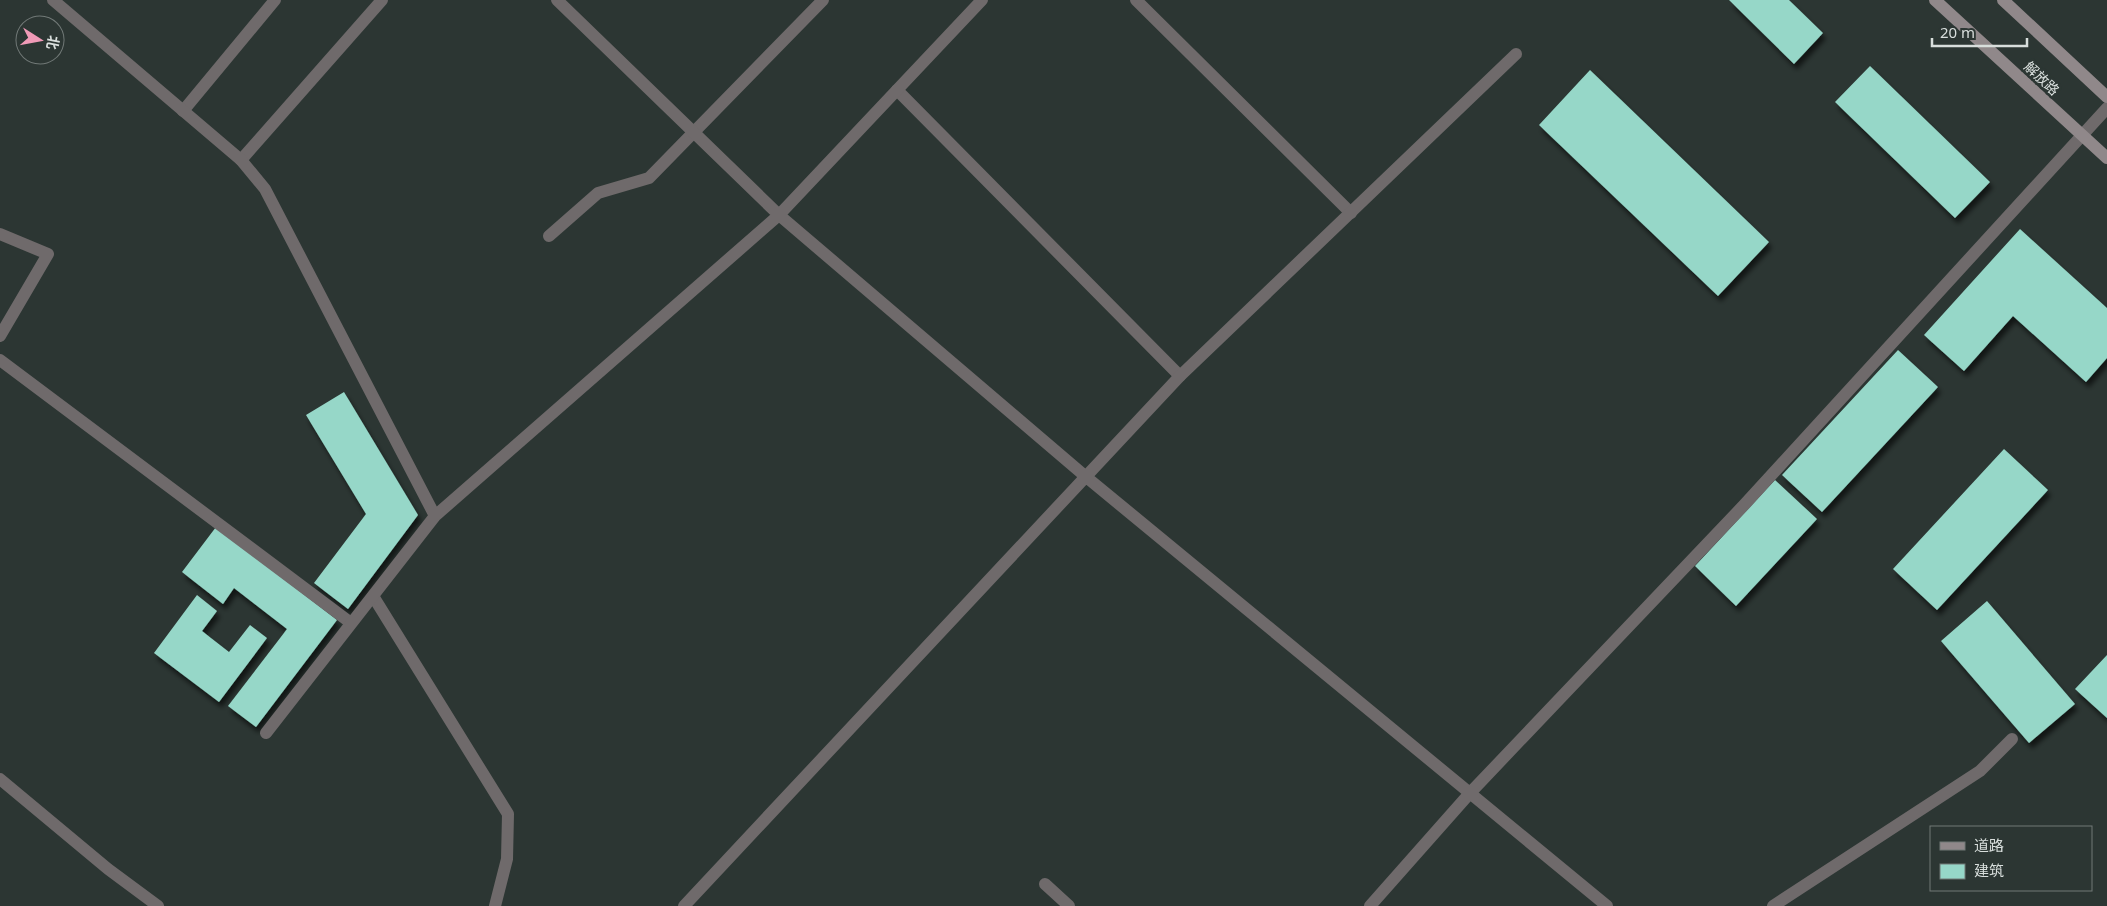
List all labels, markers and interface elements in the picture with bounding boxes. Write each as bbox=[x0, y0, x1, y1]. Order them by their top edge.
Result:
north arrow bbox=[15, 15, 65, 65]
scale bar bbox=[1932, 15, 2027, 47]
text: 20 m bbox=[1940, 22, 1975, 42]
text: 北 bbox=[43, 34, 64, 51]
street label: 解放路 bbox=[2020, 57, 2064, 99]
legend bbox=[1930, 826, 2092, 891]
text: 道路 bbox=[1974, 835, 2004, 855]
text: 建筑 bbox=[1974, 860, 2004, 880]

